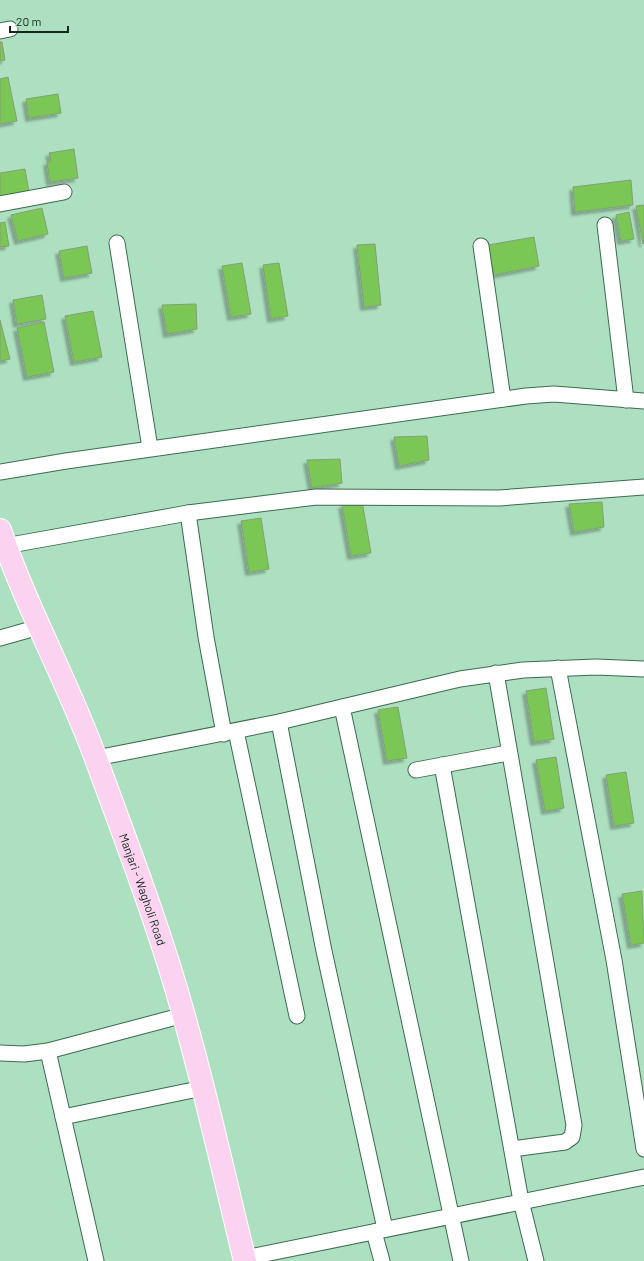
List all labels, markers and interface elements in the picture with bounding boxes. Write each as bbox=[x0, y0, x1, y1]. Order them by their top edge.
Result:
scale bar bbox=[10, 8, 68, 34]
text: 20 m bbox=[16, 14, 42, 28]
street label: Manjari - Wagholi Road bbox=[117, 831, 169, 947]

